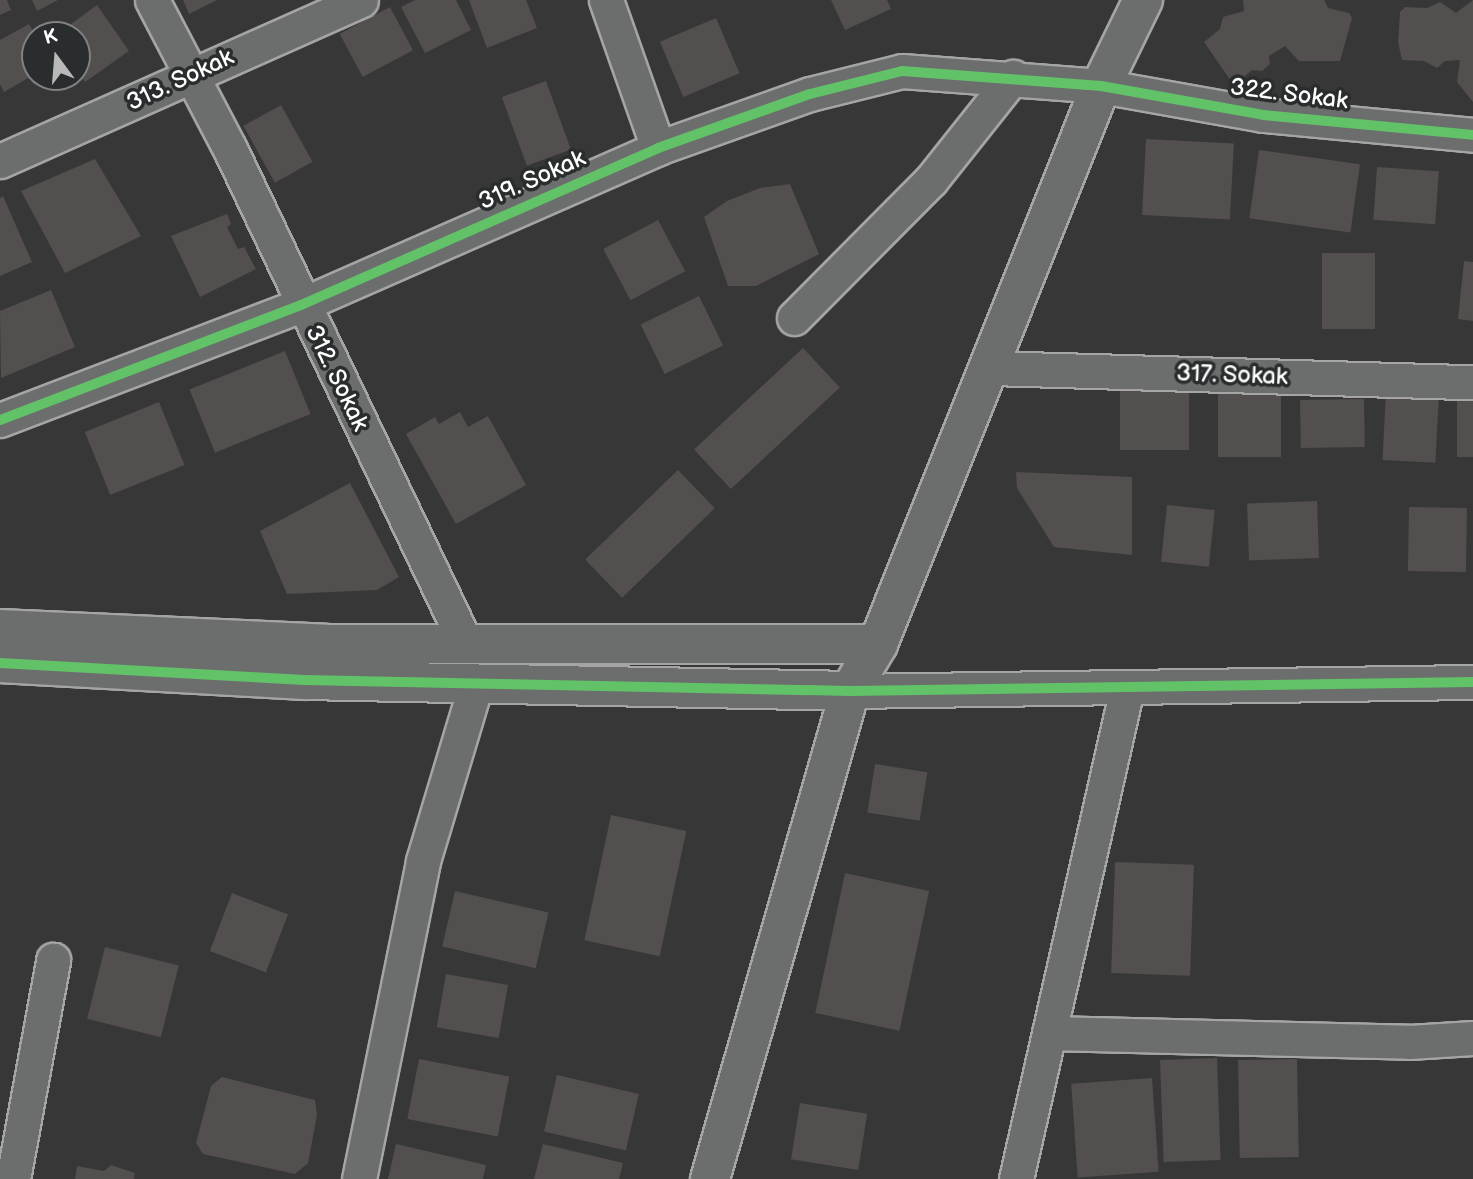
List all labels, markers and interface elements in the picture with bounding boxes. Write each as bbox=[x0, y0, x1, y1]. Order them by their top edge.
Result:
north arrow bbox=[21, 21, 91, 91]
text: K bbox=[41, 24, 60, 50]
street label: 313. Sokak bbox=[122, 43, 238, 117]
street label: 322. Sokak bbox=[1228, 72, 1350, 116]
street label: 319. Sokak bbox=[474, 144, 590, 216]
street label: 312. Sokak bbox=[299, 320, 375, 436]
street label: 317. Sokak bbox=[1176, 359, 1288, 391]

